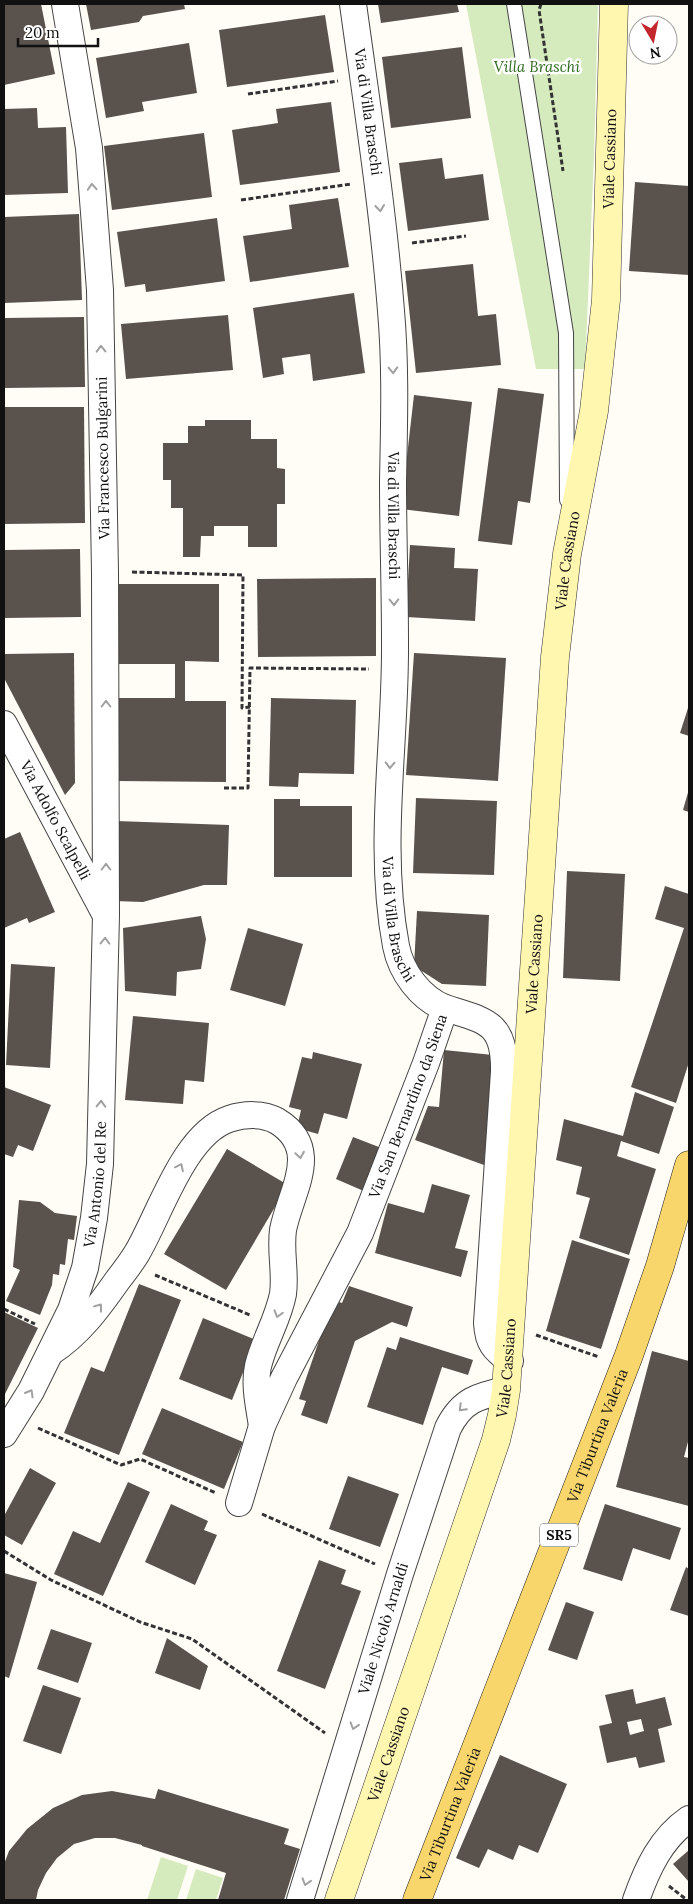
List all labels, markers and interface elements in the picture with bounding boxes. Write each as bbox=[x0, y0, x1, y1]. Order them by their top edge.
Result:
scale bar bbox=[18, 15, 98, 47]
north arrow bbox=[628, 15, 678, 65]
text: 20 m bbox=[25, 23, 60, 42]
text: N bbox=[648, 43, 662, 63]
street label: Via di Villa Braschi bbox=[350, 46, 387, 176]
park label: Villa Braschi bbox=[494, 57, 580, 76]
street label: Viale Cassiano bbox=[598, 108, 620, 210]
one-way arrow bbox=[87, 183, 98, 191]
one-way arrow bbox=[374, 204, 385, 212]
one-way arrow bbox=[96, 345, 106, 352]
one-way arrow bbox=[388, 366, 398, 374]
street label: Via Francesco Bulgarini bbox=[92, 376, 113, 541]
street label: Via di Villa Braschi bbox=[384, 450, 404, 580]
street label: Viale Cassiano bbox=[550, 509, 584, 612]
one-way arrow bbox=[389, 599, 400, 607]
one-way arrow bbox=[101, 700, 111, 708]
street label: Via Adolfo Scalpelli bbox=[16, 756, 95, 883]
one-way arrow bbox=[385, 761, 396, 769]
street label: Via di Villa Braschi bbox=[379, 855, 419, 985]
one-way arrow bbox=[101, 862, 111, 870]
street label: Viale Cassiano bbox=[521, 913, 547, 1015]
one-way arrow bbox=[100, 937, 110, 945]
street label: Via San Bernardino da Siena bbox=[364, 1011, 451, 1202]
one-way arrow bbox=[96, 1099, 106, 1107]
street label: Via Antonio del Re bbox=[79, 1121, 110, 1250]
one-way arrow bbox=[294, 1151, 304, 1160]
one-way arrow bbox=[174, 1163, 184, 1172]
one-way arrow bbox=[93, 1304, 101, 1313]
one-way arrow bbox=[273, 1309, 283, 1318]
street label: Viale Cassiano bbox=[492, 1317, 520, 1420]
street label: Via Tiburtina Valeria bbox=[562, 1366, 632, 1506]
one-way arrow bbox=[23, 1389, 33, 1398]
one-way arrow bbox=[459, 1402, 468, 1411]
road number: SR5 bbox=[540, 1524, 578, 1546]
street label: Viale Nicolò Arnaldi bbox=[353, 1560, 412, 1698]
street label: Viale Cassiano bbox=[363, 1704, 413, 1805]
one-way arrow bbox=[349, 1722, 359, 1730]
street label: Via Tiburtina Valeria bbox=[415, 1744, 485, 1885]
one-way arrow bbox=[302, 1877, 312, 1885]

